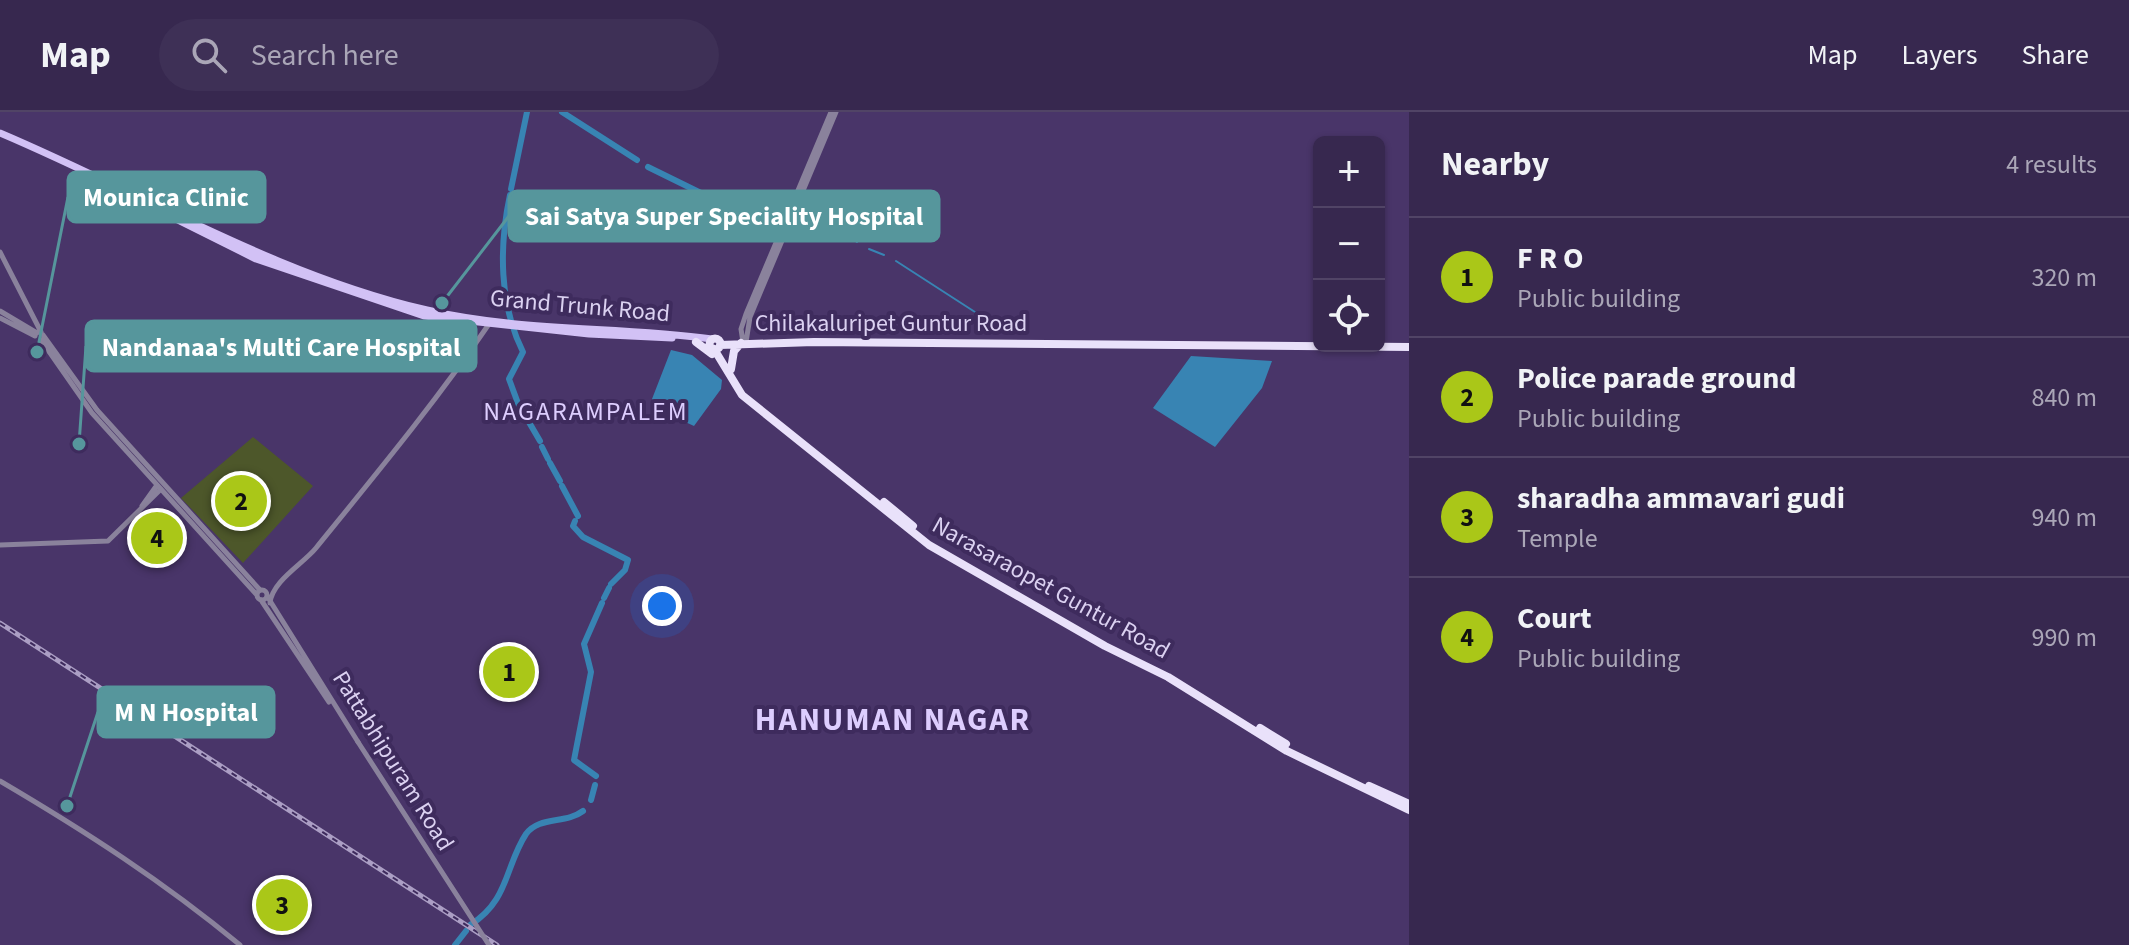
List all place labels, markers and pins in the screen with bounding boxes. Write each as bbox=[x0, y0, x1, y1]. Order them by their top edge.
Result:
callout: Mounica Clinic bbox=[68, 172, 265, 222]
callout: Sai Satya Super Speciality Hospital bbox=[509, 191, 939, 241]
callout: Nandanaa's Multi Care Hospital bbox=[86, 321, 476, 371]
pin: 2 bbox=[215, 471, 267, 531]
pin: 4 bbox=[131, 508, 183, 568]
pin: 1 bbox=[483, 642, 535, 702]
callout: M N Hospital bbox=[98, 687, 274, 737]
pin: 3 bbox=[256, 875, 308, 935]

